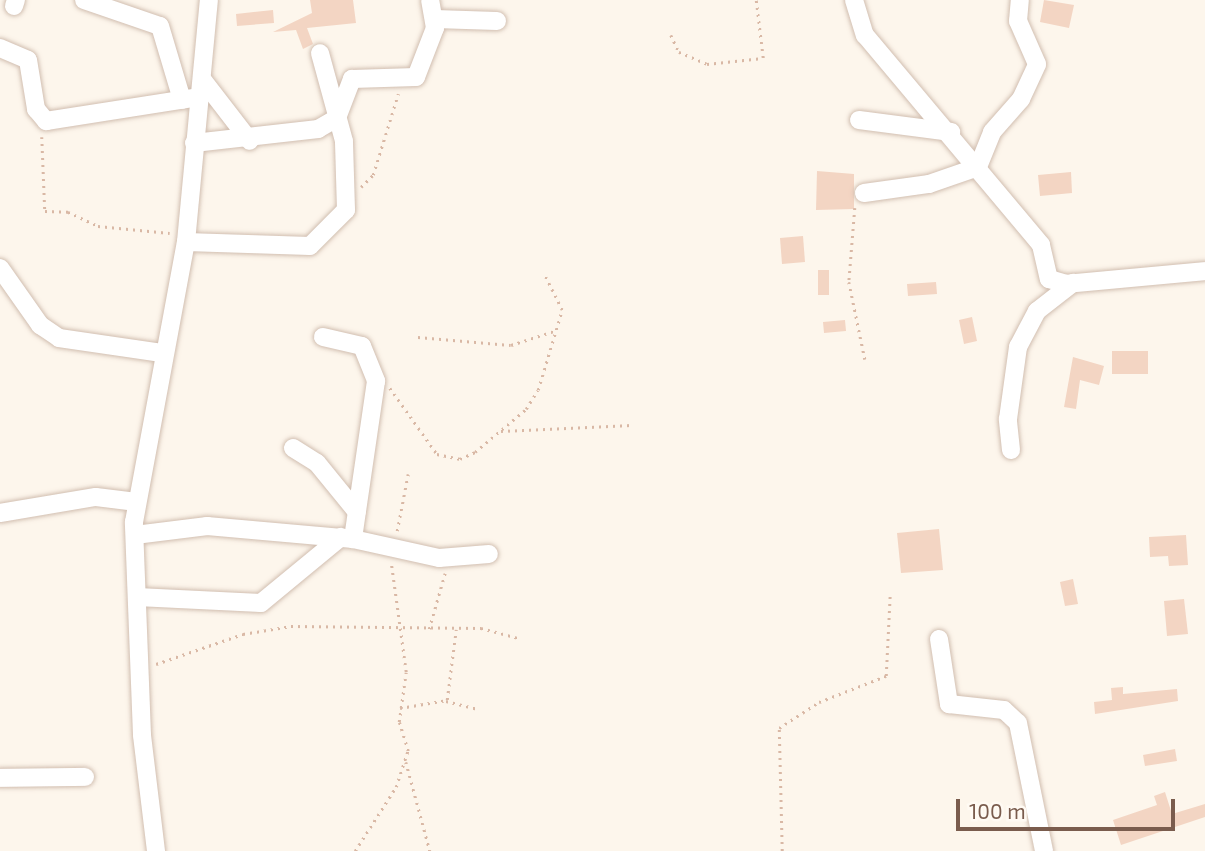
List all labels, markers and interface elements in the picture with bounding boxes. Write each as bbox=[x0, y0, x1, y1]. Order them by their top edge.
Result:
scale bar bbox=[960, 784, 1179, 828]
text: 100 m bbox=[969, 798, 1026, 823]

